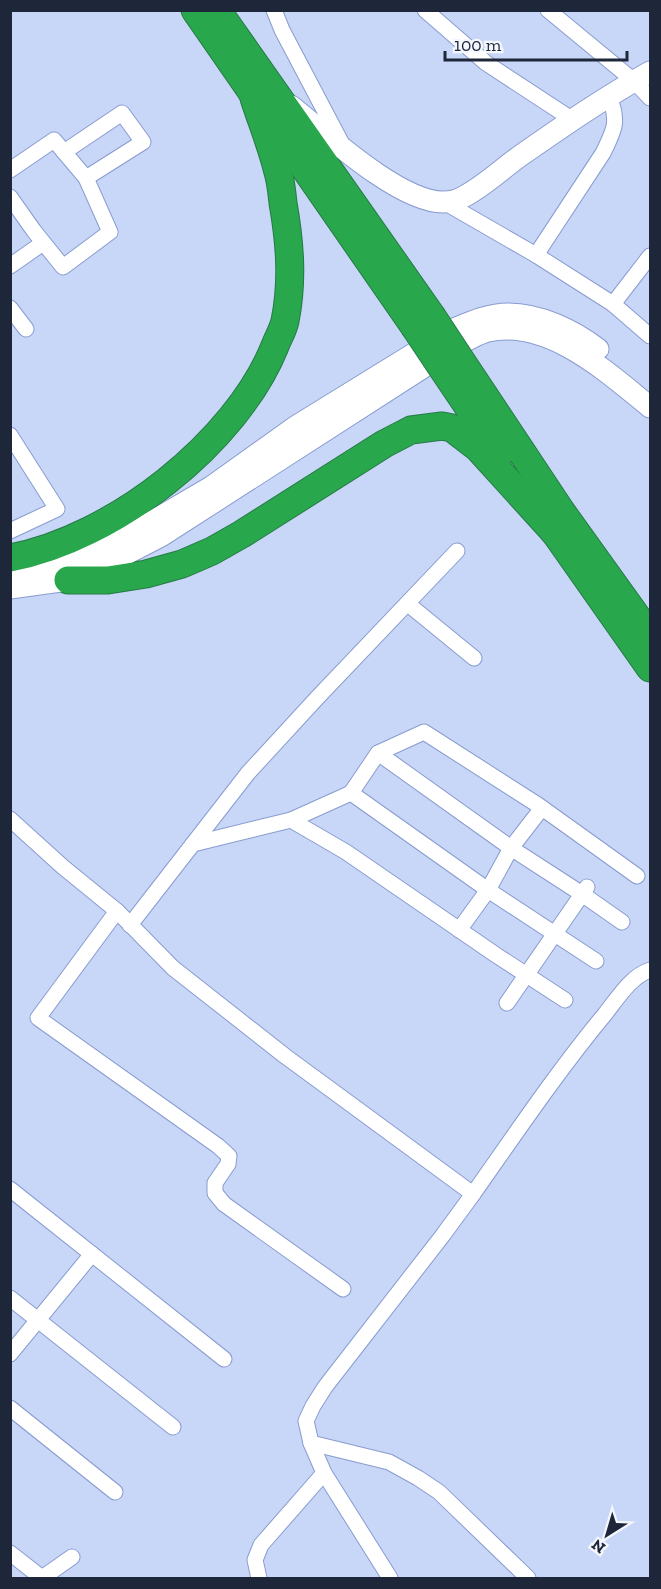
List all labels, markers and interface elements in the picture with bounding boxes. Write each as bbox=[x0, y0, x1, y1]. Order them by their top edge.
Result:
scale bar bbox=[445, 24, 626, 62]
text: 100 m bbox=[454, 34, 502, 56]
north arrow bbox=[577, 1505, 637, 1565]
text: N bbox=[588, 1535, 609, 1558]

